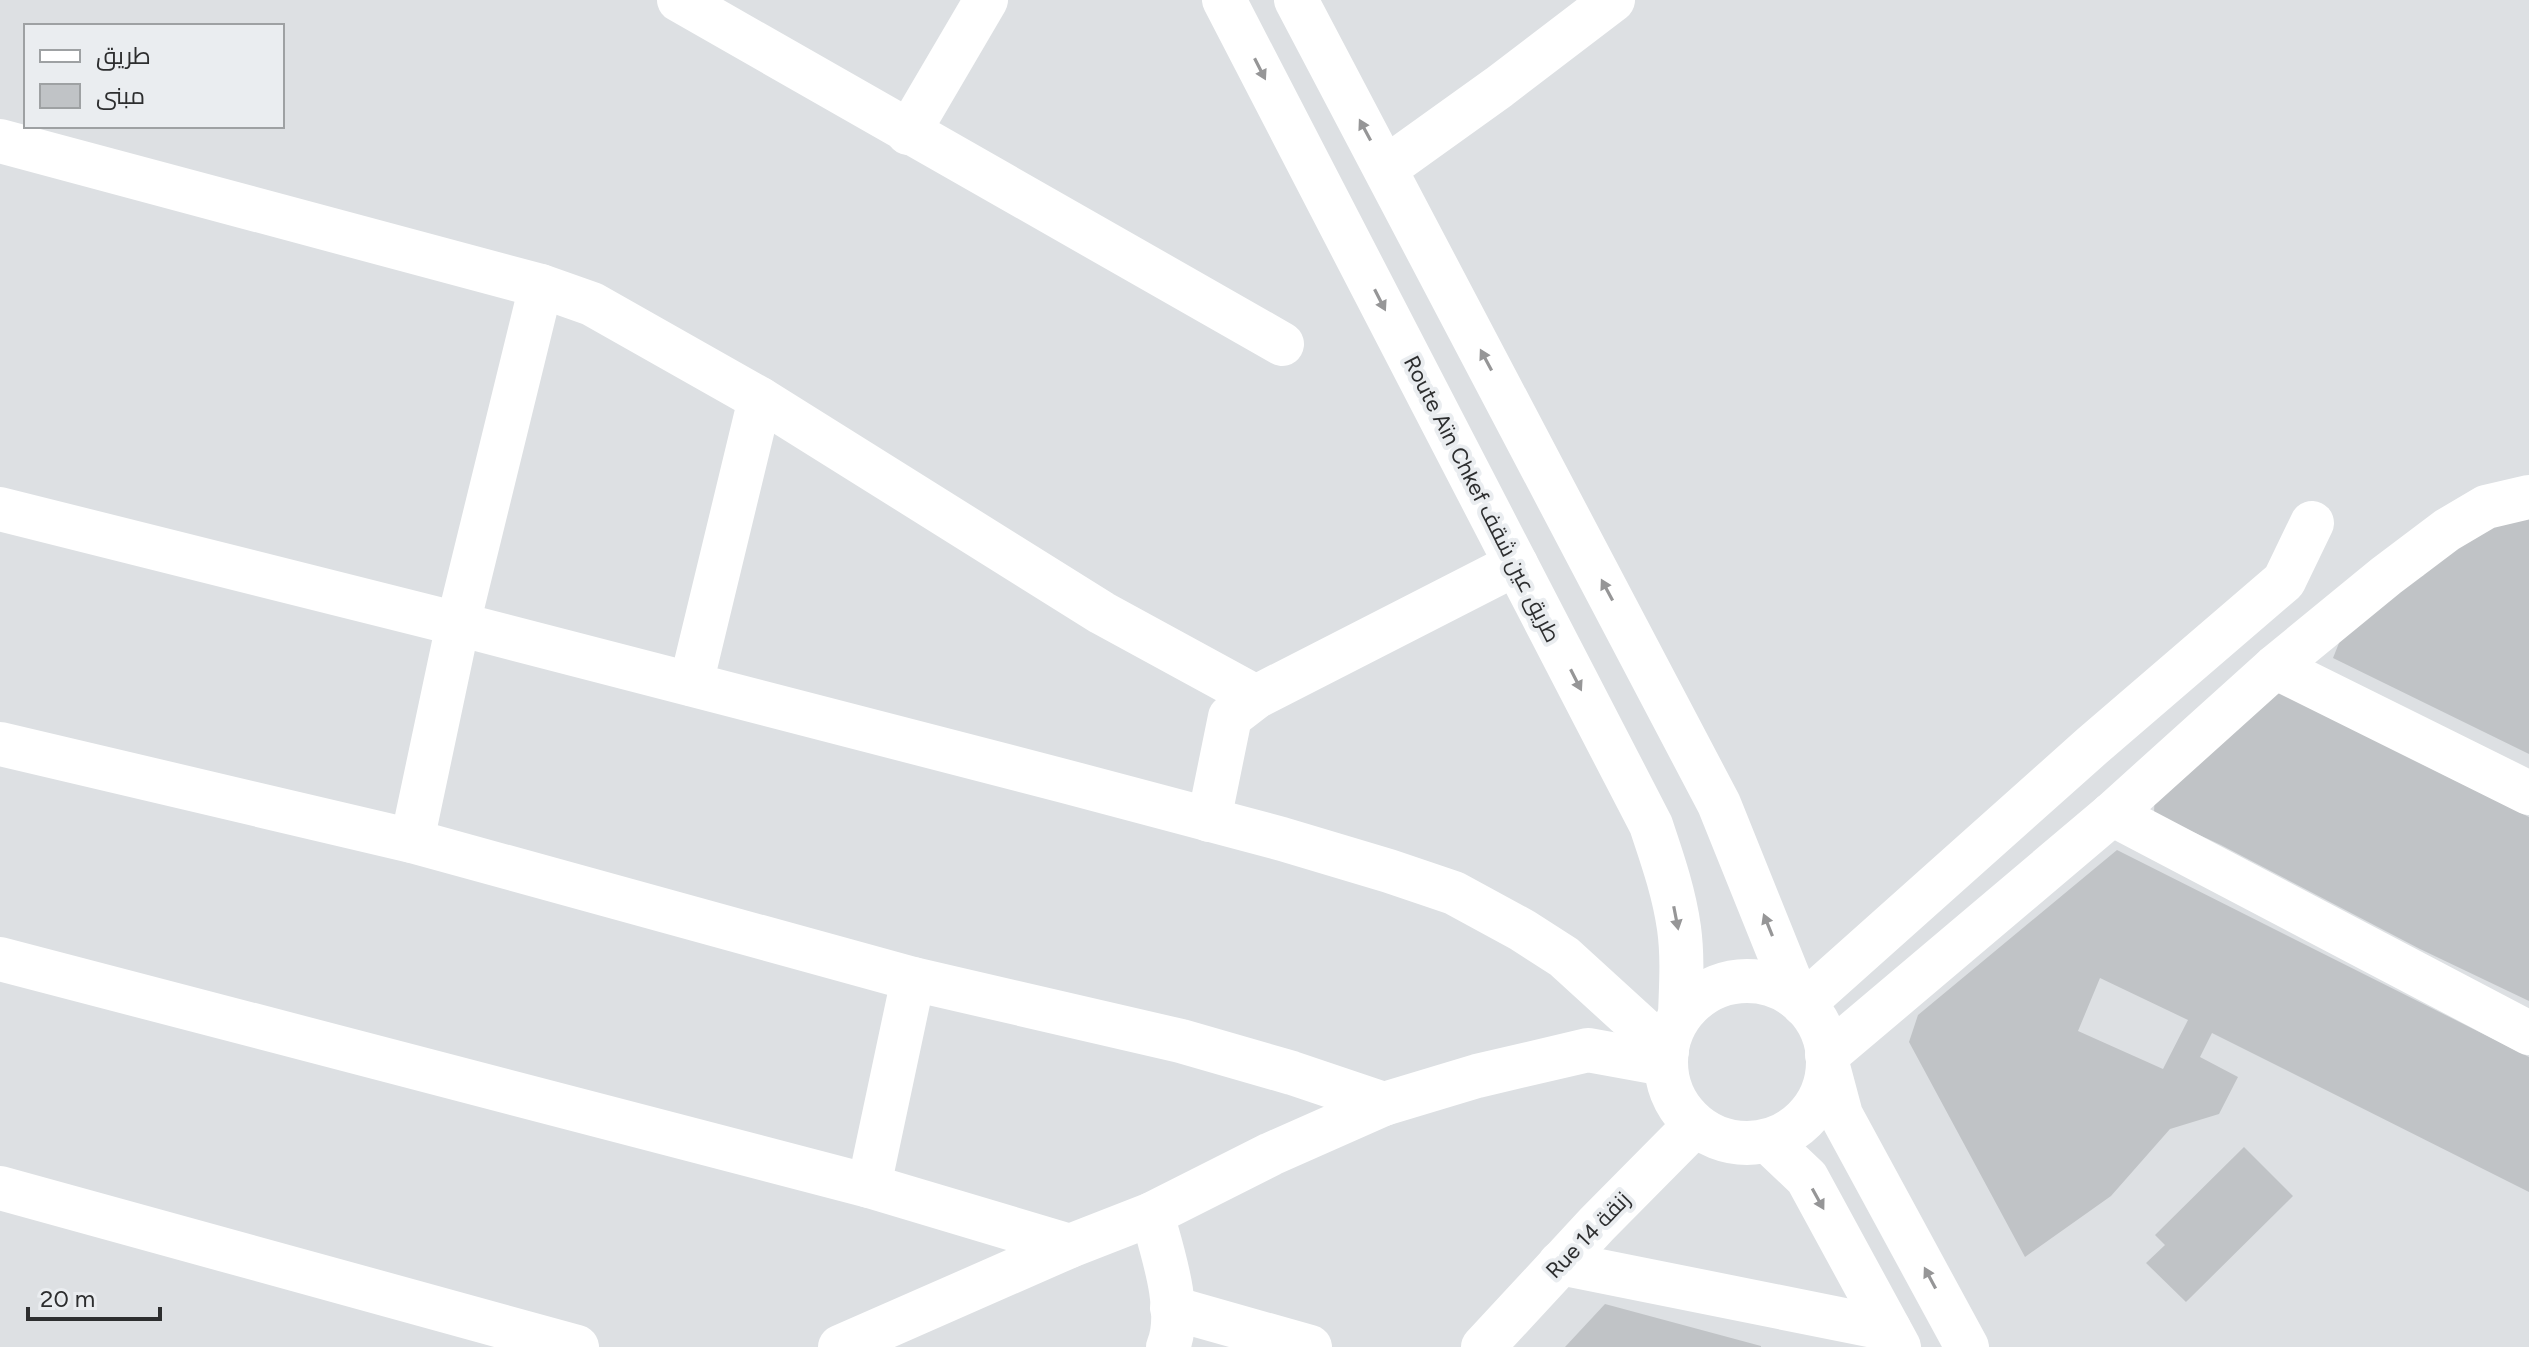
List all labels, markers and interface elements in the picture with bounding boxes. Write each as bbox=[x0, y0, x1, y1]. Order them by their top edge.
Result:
legend bbox=[24, 24, 284, 128]
text: طريق bbox=[96, 41, 151, 71]
one-way arrow bbox=[1253, 58, 1266, 81]
text: مبنى bbox=[96, 81, 145, 110]
one-way arrow bbox=[1358, 119, 1372, 141]
one-way arrow bbox=[1373, 289, 1386, 312]
one-way arrow bbox=[1480, 349, 1494, 371]
street label: Route Aïn Chkef طريق عين شقف bbox=[1398, 351, 1566, 647]
one-way arrow bbox=[1600, 579, 1613, 602]
one-way arrow bbox=[1570, 669, 1583, 692]
one-way arrow bbox=[1671, 906, 1683, 931]
one-way arrow bbox=[1761, 913, 1774, 937]
street label: Rue 14 زنقة bbox=[1540, 1186, 1636, 1284]
one-way arrow bbox=[1811, 1188, 1825, 1210]
one-way arrow bbox=[1923, 1267, 1936, 1290]
scale bar bbox=[28, 1271, 160, 1321]
text: 20 m bbox=[40, 1284, 95, 1313]

